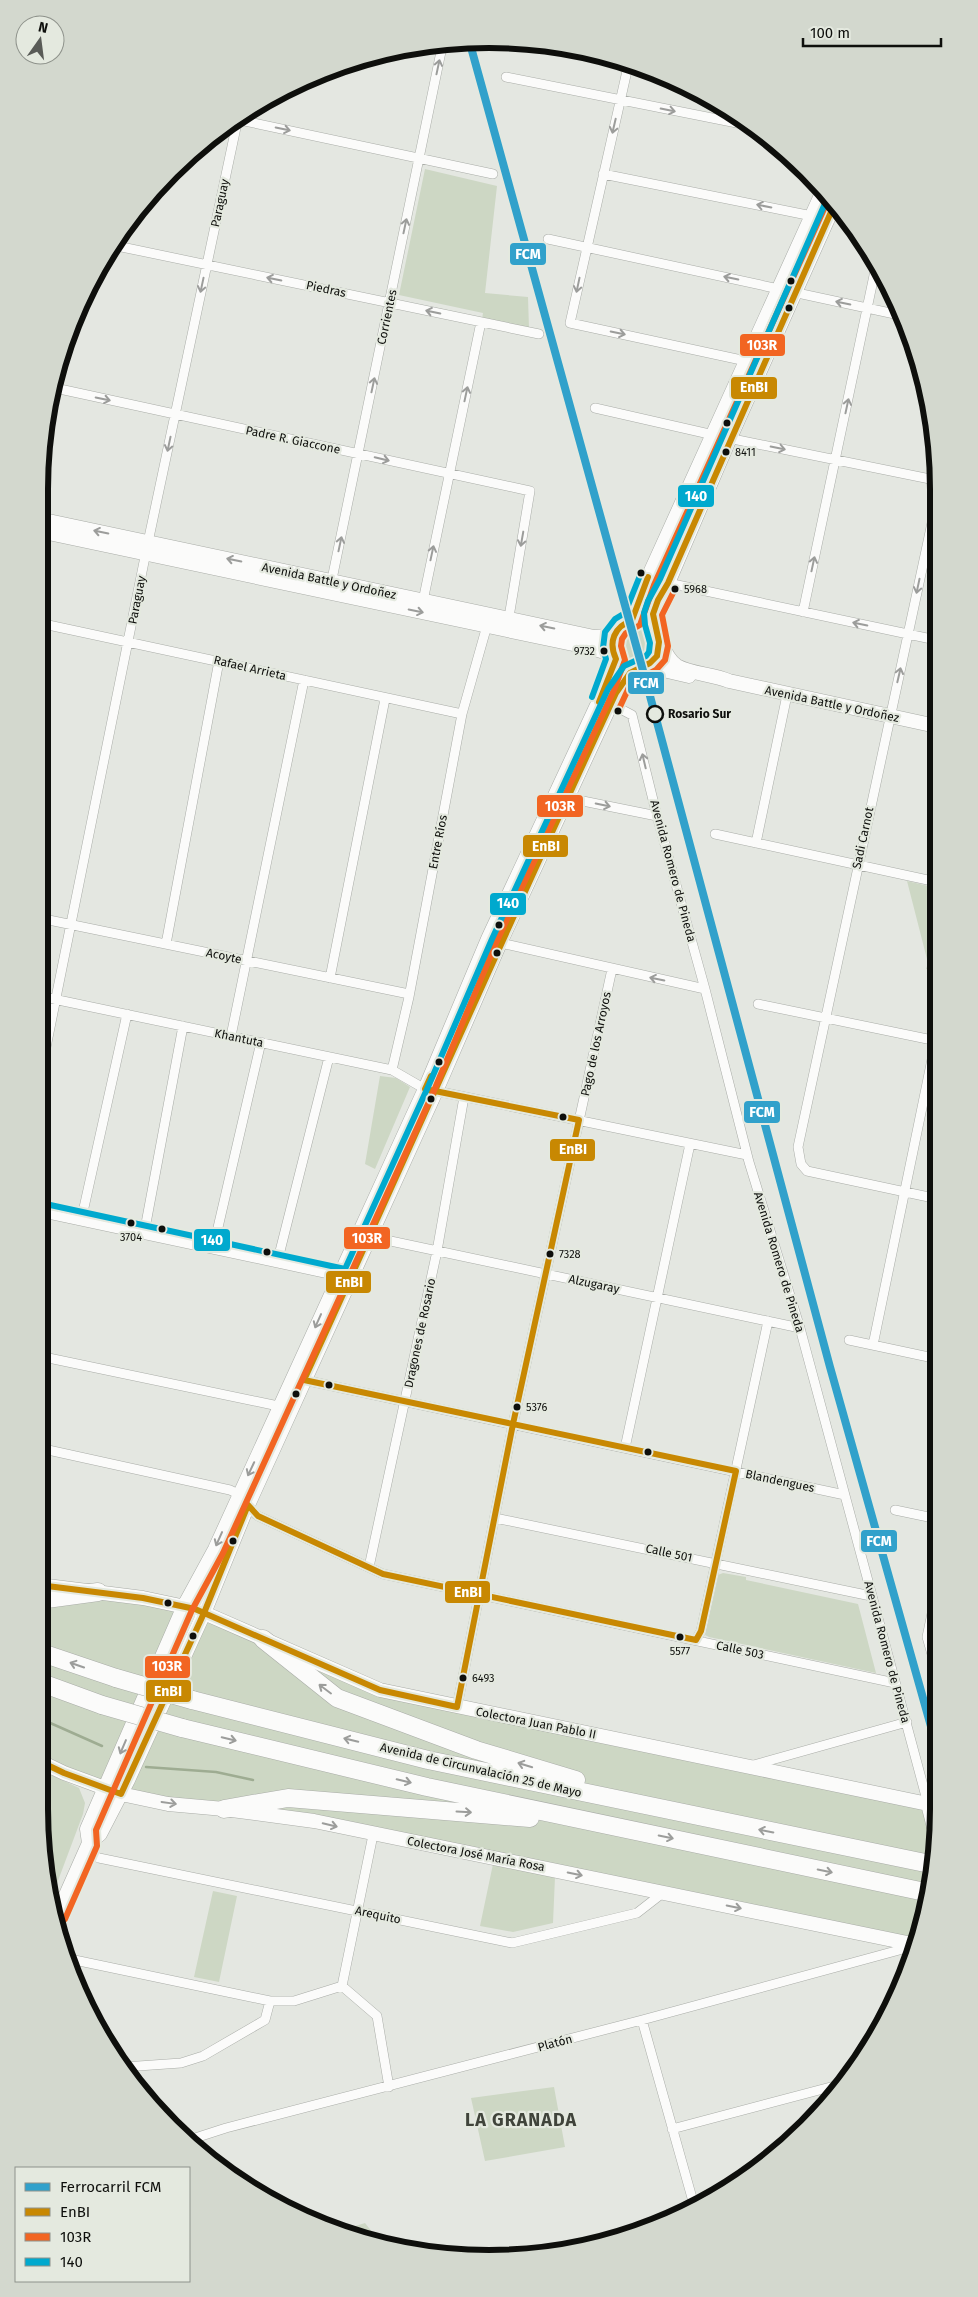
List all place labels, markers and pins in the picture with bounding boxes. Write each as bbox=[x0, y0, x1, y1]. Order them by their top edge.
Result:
unlabelled marker bbox=[786, 276, 796, 286]
unlabelled marker bbox=[784, 303, 794, 313]
unlabelled marker bbox=[722, 418, 732, 428]
place label: 8411 bbox=[735, 446, 756, 459]
marker: 8411 bbox=[721, 447, 731, 457]
unlabelled marker bbox=[636, 568, 646, 578]
place label: 5968 bbox=[684, 583, 707, 596]
marker: 5968 bbox=[670, 584, 680, 594]
place label: 9732 bbox=[574, 645, 595, 658]
marker: 9732 bbox=[599, 646, 609, 656]
marker: Rosario Sur bbox=[646, 705, 664, 723]
unlabelled marker bbox=[613, 706, 623, 716]
place label: Rosario Sur bbox=[668, 707, 731, 721]
unlabelled marker bbox=[494, 920, 504, 930]
unlabelled marker bbox=[492, 948, 502, 958]
unlabelled marker bbox=[434, 1057, 444, 1067]
unlabelled marker bbox=[426, 1094, 436, 1104]
unlabelled marker bbox=[558, 1112, 568, 1122]
marker: 3704 bbox=[126, 1218, 136, 1228]
unlabelled marker bbox=[157, 1224, 167, 1234]
place label: 3704 bbox=[120, 1231, 142, 1244]
unlabelled marker bbox=[262, 1247, 272, 1257]
place label: 7328 bbox=[559, 1248, 581, 1261]
marker: 7328 bbox=[545, 1249, 555, 1259]
unlabelled marker bbox=[324, 1380, 334, 1390]
unlabelled marker bbox=[291, 1389, 301, 1399]
place label: 5376 bbox=[526, 1401, 547, 1414]
marker: 5376 bbox=[512, 1402, 522, 1412]
unlabelled marker bbox=[643, 1447, 653, 1457]
unlabelled marker bbox=[228, 1536, 238, 1546]
unlabelled marker bbox=[163, 1598, 173, 1608]
unlabelled marker bbox=[188, 1631, 198, 1641]
marker: 5577 bbox=[675, 1632, 685, 1642]
place label: 5577 bbox=[670, 1645, 690, 1658]
place label: 6493 bbox=[472, 1672, 495, 1685]
marker: 6493 bbox=[458, 1673, 468, 1683]

